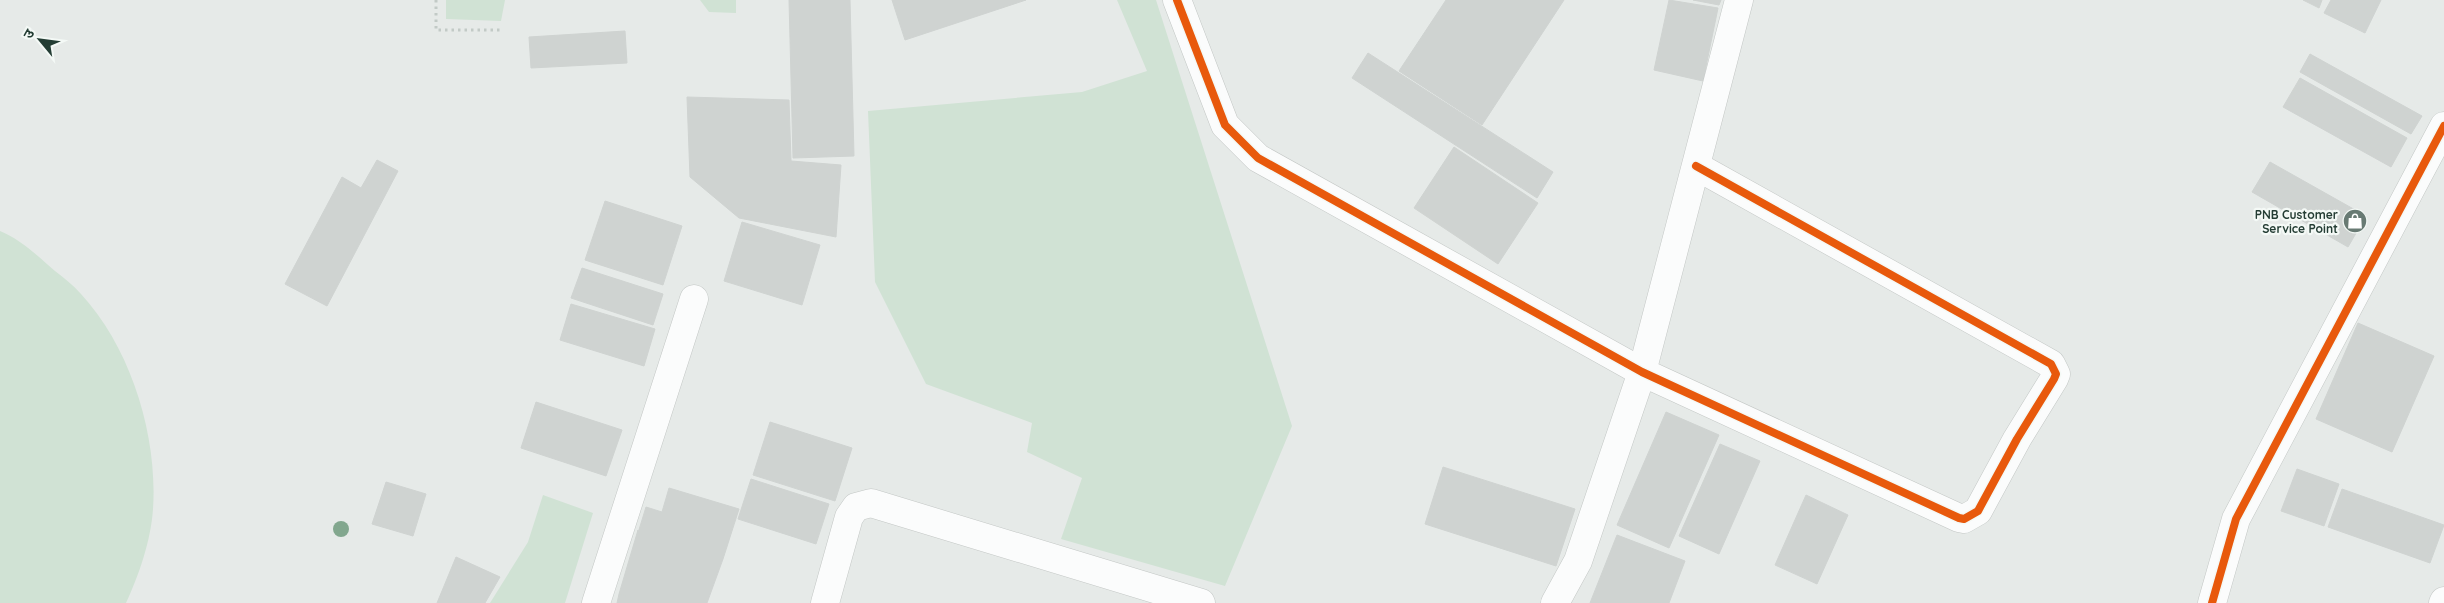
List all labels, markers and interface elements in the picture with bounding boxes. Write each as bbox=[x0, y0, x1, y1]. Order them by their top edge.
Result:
north arrow bbox=[15, 15, 65, 65]
text: उ bbox=[19, 25, 39, 42]
place label: PNB Customer Service Point bbox=[2255, 207, 2338, 236]
shop icon: PNB Customer Service Point bbox=[2342, 208, 2368, 234]

